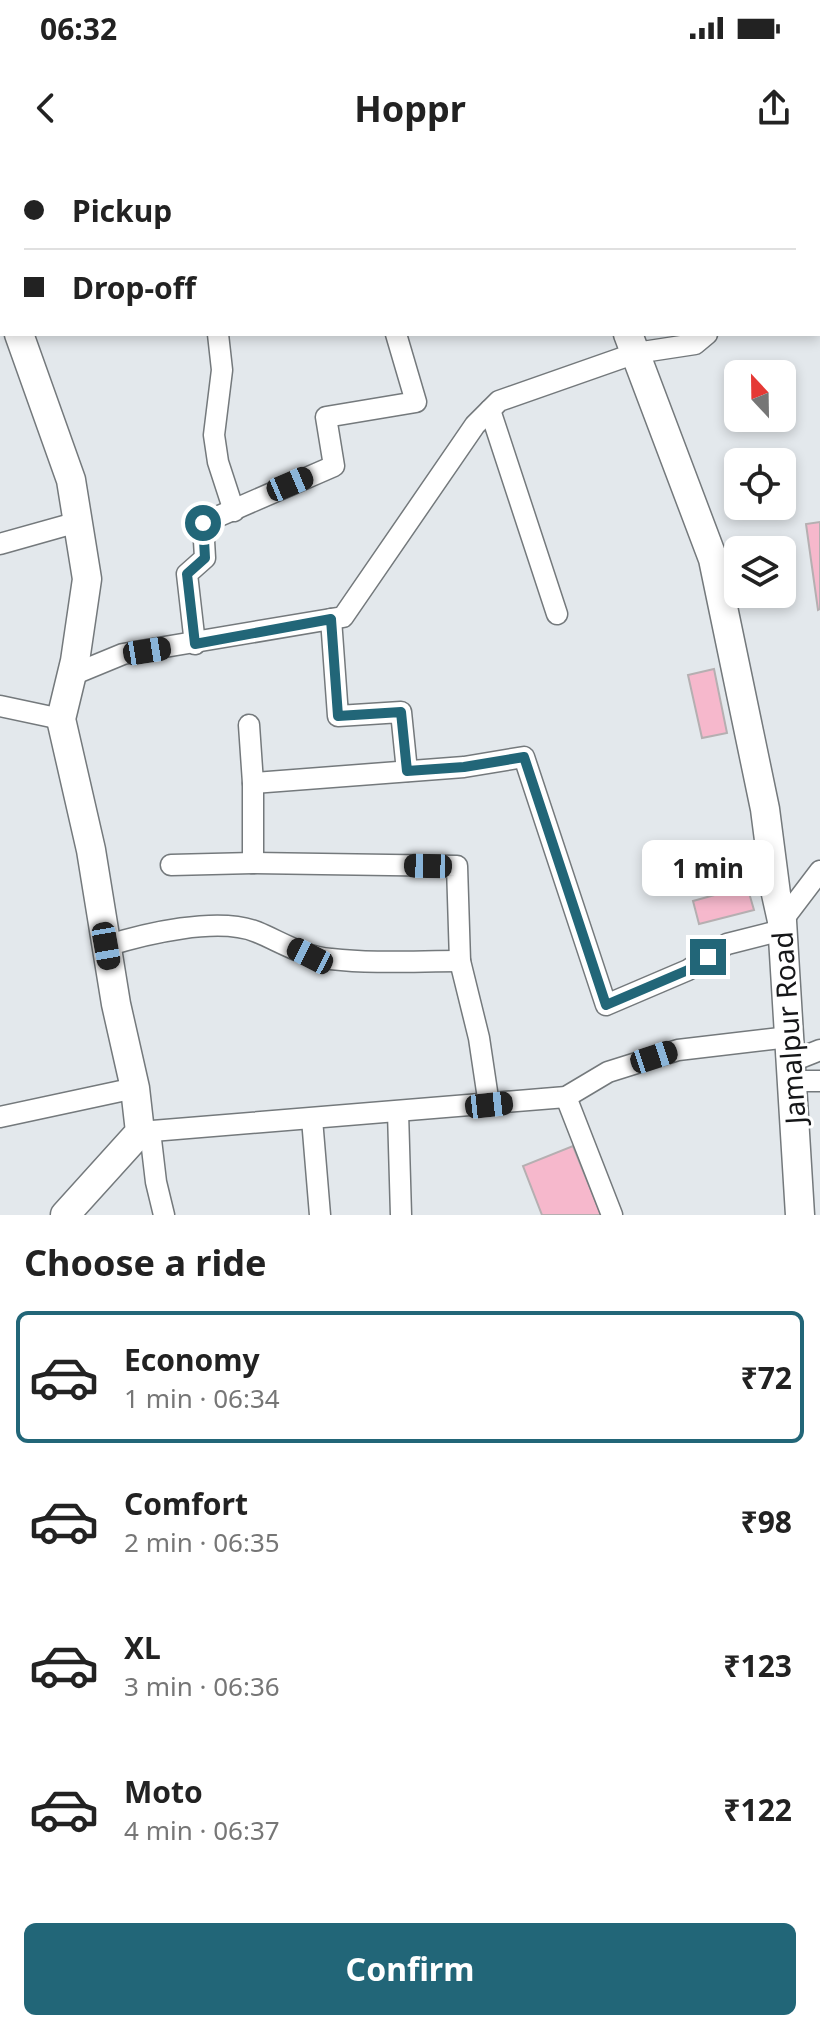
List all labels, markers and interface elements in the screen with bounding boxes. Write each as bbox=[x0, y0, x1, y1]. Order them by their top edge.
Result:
text: 06:32 bbox=[40, 8, 117, 49]
text: Hoppr bbox=[354, 84, 466, 133]
icon: back bbox=[24, 86, 68, 130]
icon: share bbox=[752, 86, 796, 130]
text: Pickup bbox=[72, 190, 172, 231]
text: Drop-off bbox=[72, 267, 196, 308]
north arrow bbox=[724, 360, 796, 432]
map controls bbox=[724, 360, 796, 608]
button: locate bbox=[724, 448, 796, 520]
car bbox=[263, 464, 317, 504]
route start bbox=[185, 505, 221, 541]
button: layers bbox=[724, 536, 796, 608]
car bbox=[121, 635, 173, 667]
callout: 1 min bbox=[642, 841, 774, 897]
text: 1 min bbox=[672, 850, 744, 886]
car bbox=[404, 854, 452, 878]
car bbox=[90, 920, 122, 972]
street label: Jamalpur Road bbox=[762, 930, 814, 1129]
car bbox=[283, 934, 337, 978]
route end bbox=[690, 939, 726, 975]
car bbox=[627, 1038, 681, 1076]
car bbox=[464, 1091, 514, 1119]
text: Choose a ride bbox=[24, 1238, 266, 1287]
text: Economy bbox=[124, 1339, 260, 1380]
icon: car bbox=[28, 1341, 100, 1413]
text: ₹72 bbox=[741, 1357, 792, 1398]
text: 1 min · 06:34 bbox=[124, 1380, 280, 1416]
text: Comfort bbox=[124, 1483, 248, 1524]
icon: car bbox=[28, 1485, 100, 1557]
text: ₹98 bbox=[741, 1501, 792, 1542]
text: 2 min · 06:35 bbox=[124, 1524, 280, 1560]
text: XL bbox=[124, 1627, 161, 1668]
icon: car bbox=[28, 1629, 100, 1701]
text: ₹123 bbox=[723, 1645, 792, 1686]
text: 3 min · 06:36 bbox=[124, 1668, 280, 1704]
text: Moto bbox=[124, 1771, 203, 1812]
icon: car bbox=[28, 1773, 100, 1845]
text: ₹122 bbox=[723, 1789, 792, 1830]
text: 4 min · 06:37 bbox=[124, 1812, 280, 1848]
button: Confirm bbox=[24, 1923, 796, 2015]

